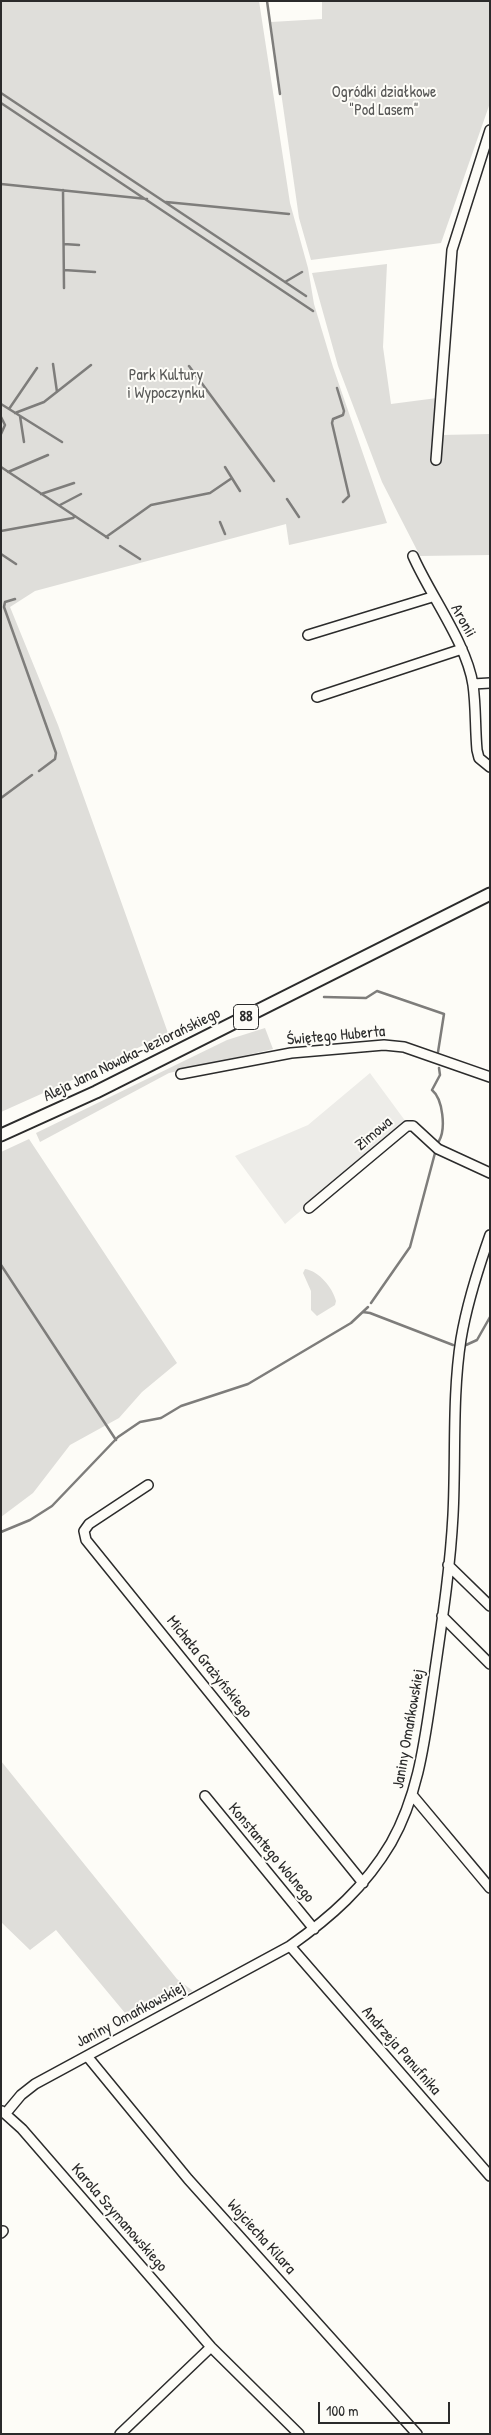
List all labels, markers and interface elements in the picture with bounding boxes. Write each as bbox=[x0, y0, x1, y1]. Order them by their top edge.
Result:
park label: Ogródki działkowe "Pod Lasem" bbox=[332, 83, 436, 121]
park label: Park Kultury i Wypoczynku bbox=[127, 366, 205, 404]
street label: Aronii bbox=[446, 601, 480, 641]
street label: Aleja Jana Nowaka-Jeziorańskiego bbox=[40, 1004, 224, 1106]
road number: 88 bbox=[234, 1004, 258, 1030]
street label: Świętego Huberta bbox=[286, 1022, 386, 1050]
street label: Zimowa bbox=[351, 1113, 397, 1155]
street label: Michała Grażyńskiego bbox=[162, 1612, 256, 1722]
street label: Janiny Omańkowskiej bbox=[389, 1668, 429, 1790]
street label: Konstantego Wolnego bbox=[224, 1799, 318, 1907]
street label: Janiny Omańkowskiej bbox=[73, 1978, 189, 2052]
street label: Andrzeja Panufnika bbox=[357, 2003, 445, 2099]
street label: Karola Szymanowskiego bbox=[67, 2160, 171, 2276]
street label: Wojciecha Kilara bbox=[222, 2196, 300, 2278]
scale bar bbox=[321, 2392, 454, 2424]
text: 100 m bbox=[326, 2400, 359, 2421]

